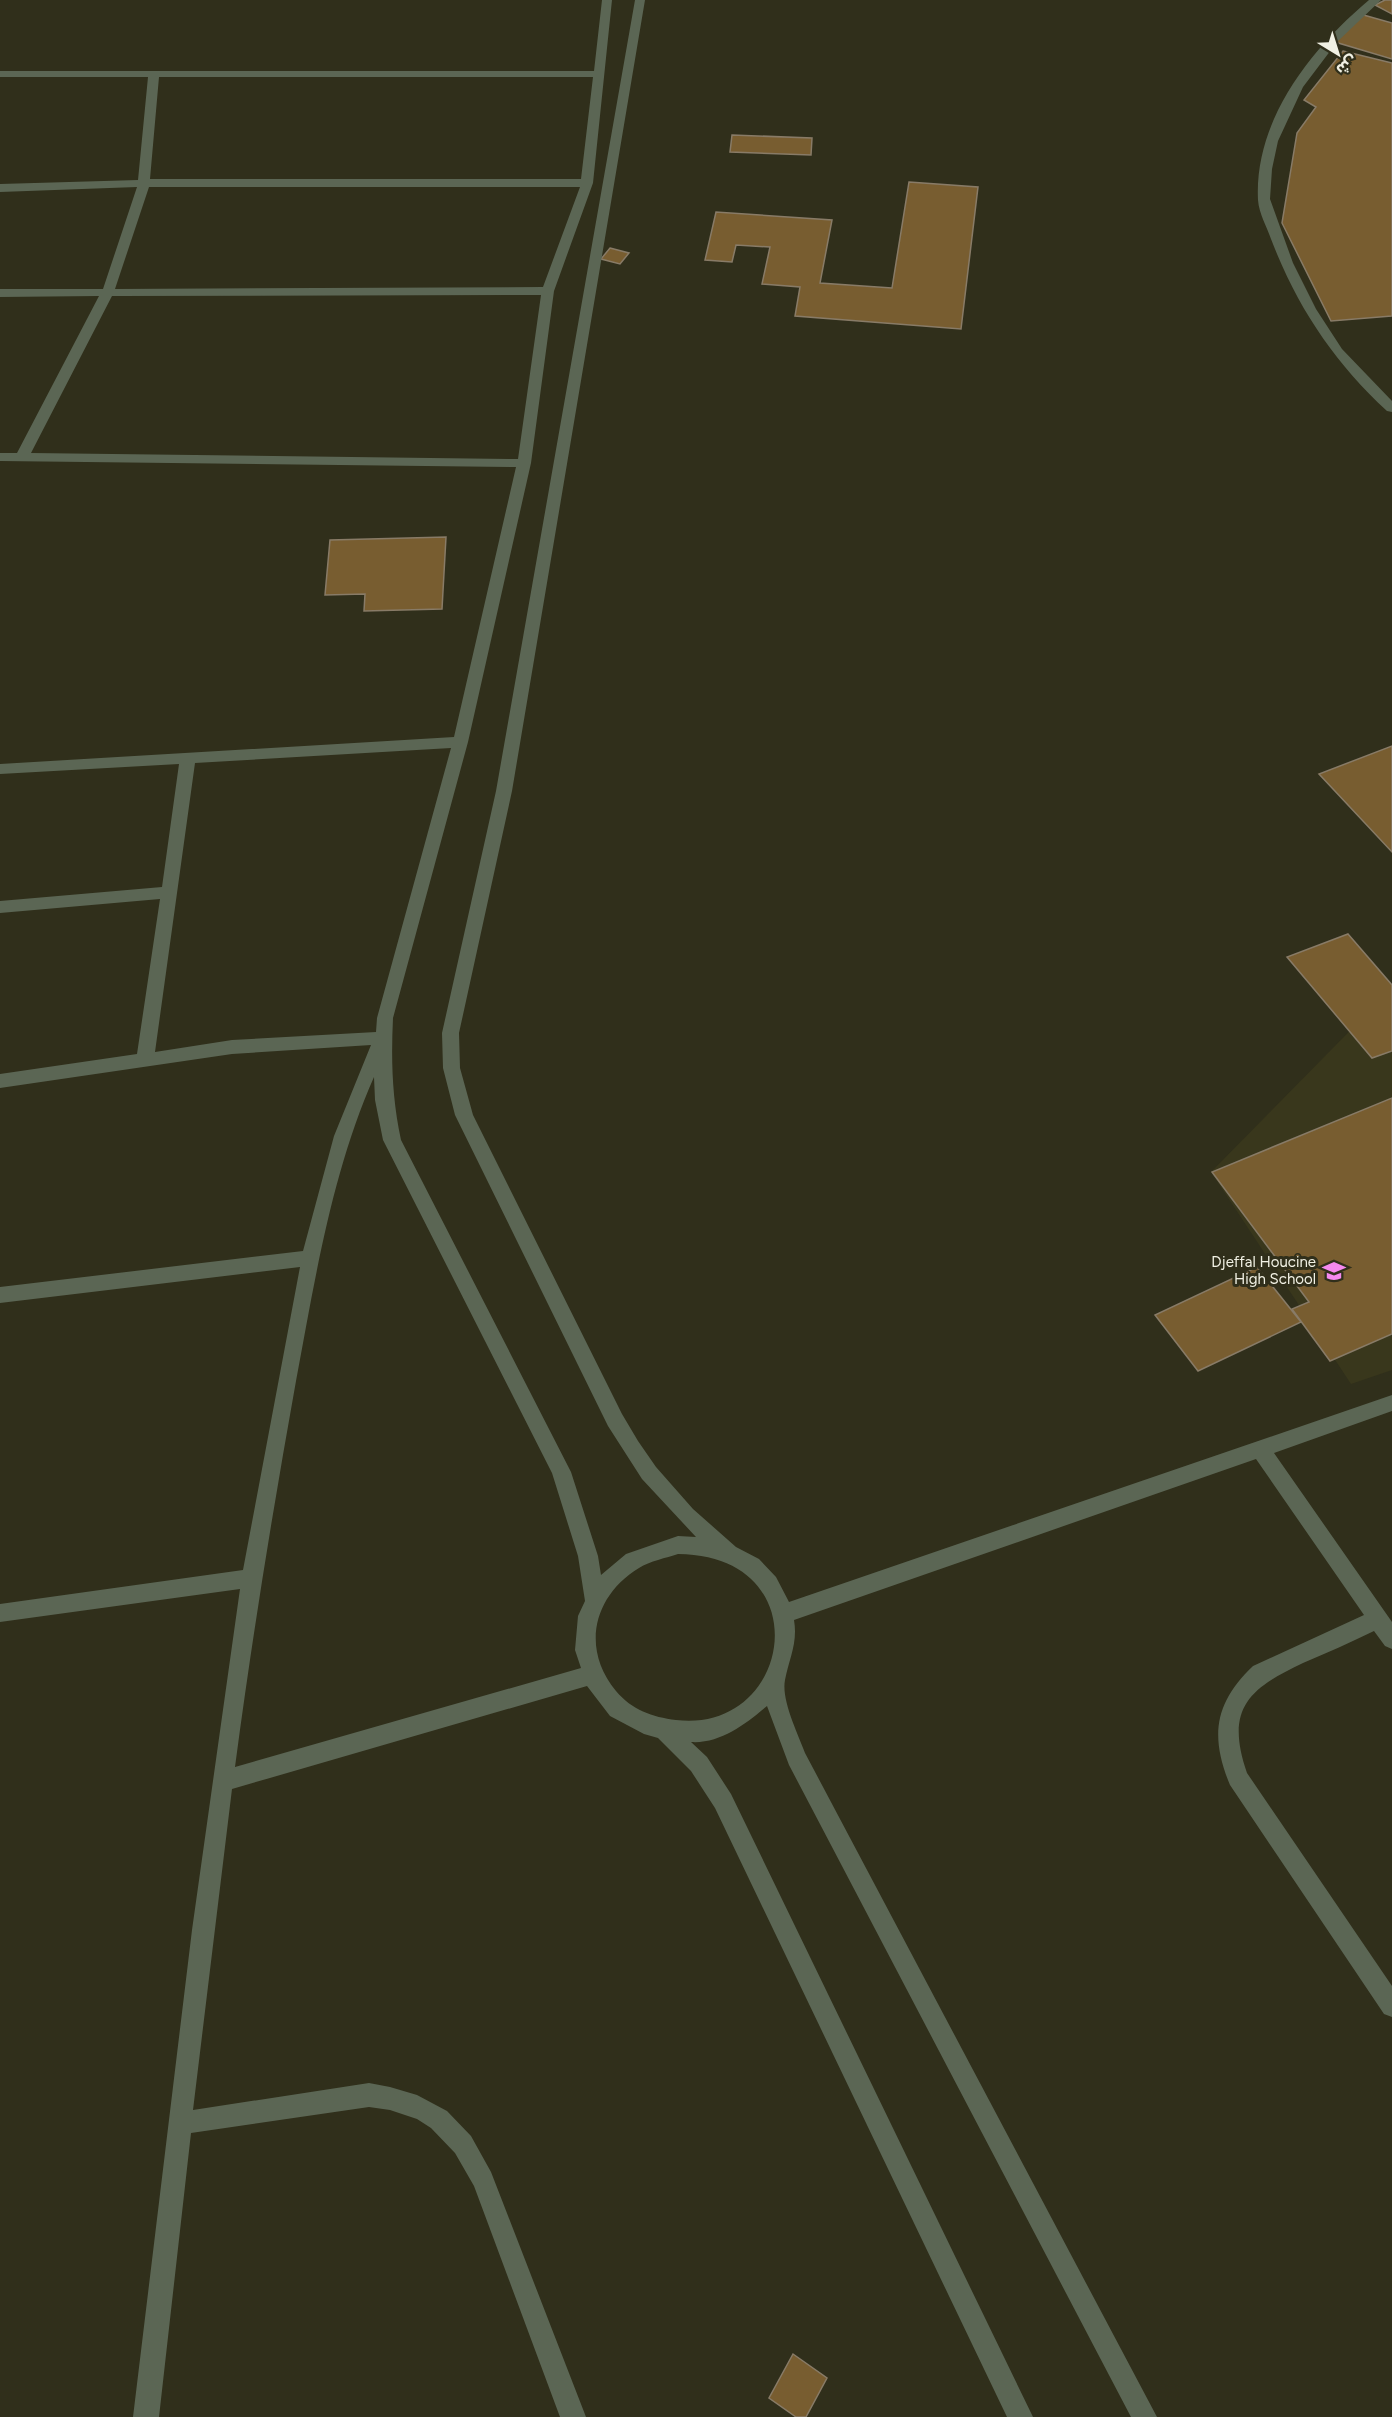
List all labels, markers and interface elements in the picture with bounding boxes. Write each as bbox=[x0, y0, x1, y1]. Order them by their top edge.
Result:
north arrow bbox=[1308, 24, 1368, 84]
text: ش bbox=[1332, 51, 1361, 80]
place label: Djeffal Houcine High School bbox=[1211, 1253, 1316, 1288]
school or university icon: Djeffal Houcine High School bbox=[1321, 1258, 1347, 1284]

